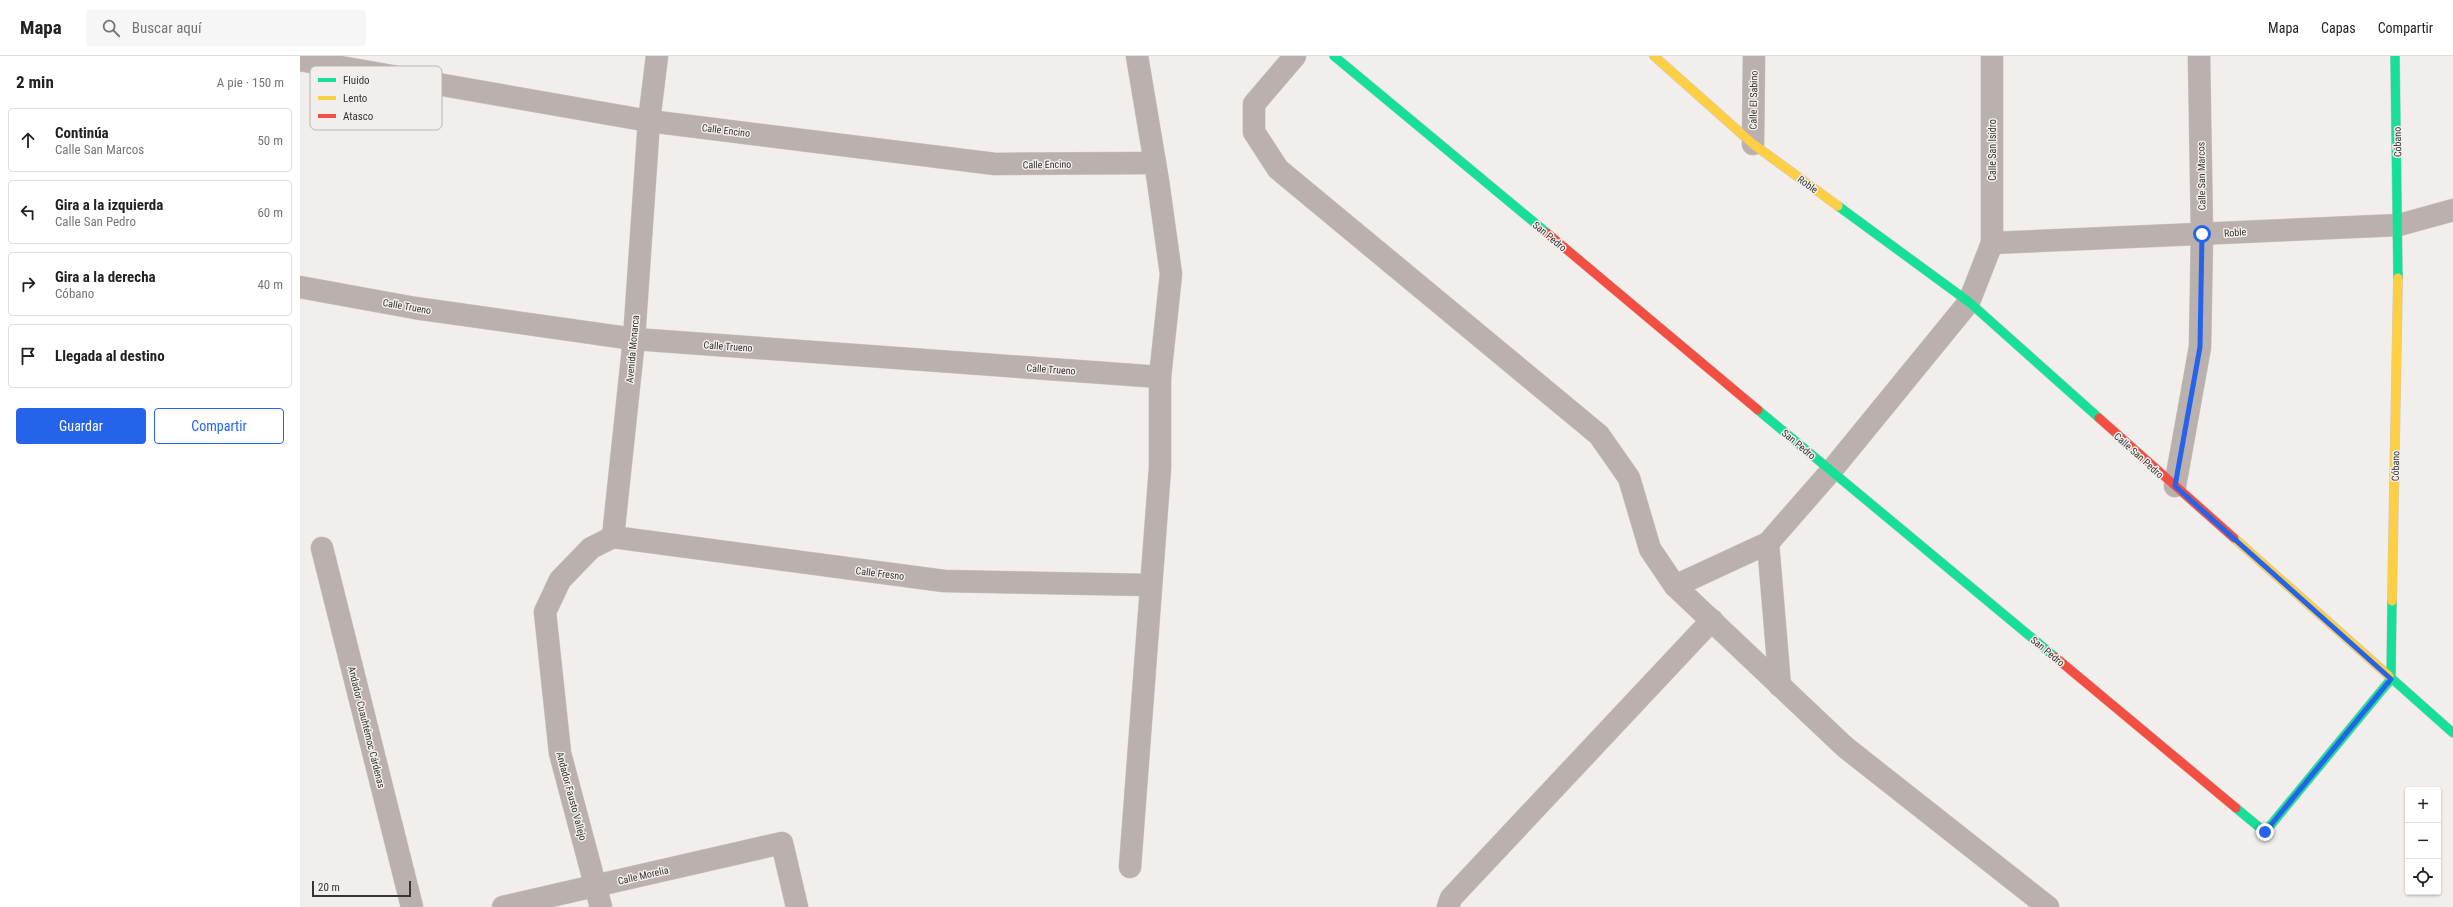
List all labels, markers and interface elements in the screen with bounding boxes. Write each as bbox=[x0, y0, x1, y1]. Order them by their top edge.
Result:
search box bbox=[86, 10, 366, 46]
text: Mapa bbox=[20, 16, 62, 39]
icon: search bbox=[100, 17, 122, 39]
text: Buscar aquí bbox=[132, 19, 202, 37]
text: Mapa bbox=[2268, 20, 2299, 36]
text: Capas bbox=[2321, 20, 2356, 36]
text: Compartir bbox=[2378, 20, 2433, 36]
legend bbox=[310, 66, 442, 130]
street label: Calle El Sabino bbox=[1747, 71, 1760, 129]
text: 2 min bbox=[16, 72, 54, 92]
text: Fluido bbox=[343, 74, 370, 87]
text: A pie · 150 m bbox=[217, 75, 284, 90]
text: Lento bbox=[343, 92, 368, 105]
text: Atasco bbox=[343, 110, 374, 123]
street label: Calle San Isidro bbox=[1987, 119, 1998, 181]
street label: Calle Encino bbox=[701, 122, 751, 139]
text: Continúa bbox=[55, 124, 109, 142]
street label: Cóbano bbox=[2392, 127, 2403, 157]
icon: ahead bbox=[17, 129, 39, 151]
text: 50 m bbox=[257, 133, 283, 148]
street label: Calle San Marcos bbox=[2195, 141, 2208, 210]
text: Calle San Marcos bbox=[55, 142, 144, 157]
street label: Calle Encino bbox=[1023, 159, 1071, 170]
street label: Roble bbox=[1795, 173, 1820, 196]
text: Gira a la izquierda bbox=[55, 196, 163, 214]
icon: left bbox=[17, 201, 39, 223]
text: 60 m bbox=[257, 205, 283, 220]
text: Calle San Pedro bbox=[55, 214, 136, 229]
street label: San Pedro bbox=[1531, 219, 1569, 254]
route start bbox=[2193, 225, 2211, 243]
street label: Roble bbox=[2224, 226, 2247, 239]
text: Gira a la derecha bbox=[55, 268, 156, 286]
icon: right bbox=[17, 273, 39, 295]
text: 40 m bbox=[257, 277, 283, 292]
text: Cóbano bbox=[55, 286, 94, 301]
street label: Calle Trueno bbox=[382, 297, 432, 316]
street label: Avenida Monarca bbox=[624, 314, 641, 383]
street label: Calle Trueno bbox=[703, 339, 753, 354]
icon: arrive bbox=[17, 345, 39, 367]
text: Llegada al destino bbox=[55, 347, 165, 365]
street label: Calle Trueno bbox=[1026, 362, 1076, 377]
button: Guardar bbox=[16, 408, 146, 444]
button: Compartir bbox=[154, 408, 284, 444]
street label: San Pedro bbox=[1780, 427, 1818, 462]
street label: Calle San Pedro bbox=[2112, 430, 2165, 480]
street label: Cóbano bbox=[2390, 451, 2401, 481]
street label: Calle Fresno bbox=[855, 565, 905, 582]
street label: San Pedro bbox=[2029, 634, 2067, 669]
street label: Andador Cuauhtémoc Cárdenas bbox=[346, 665, 387, 790]
street label: Andador Fausto Vallejo bbox=[554, 751, 589, 842]
map controls bbox=[2405, 787, 2441, 895]
button: + bbox=[2405, 787, 2441, 823]
route end bbox=[2256, 823, 2274, 841]
button: − bbox=[2405, 823, 2441, 859]
button: locate bbox=[2405, 859, 2441, 895]
street label: Calle Morelia bbox=[617, 864, 670, 887]
scale bar bbox=[312, 879, 411, 898]
text: 20 m bbox=[318, 881, 340, 894]

